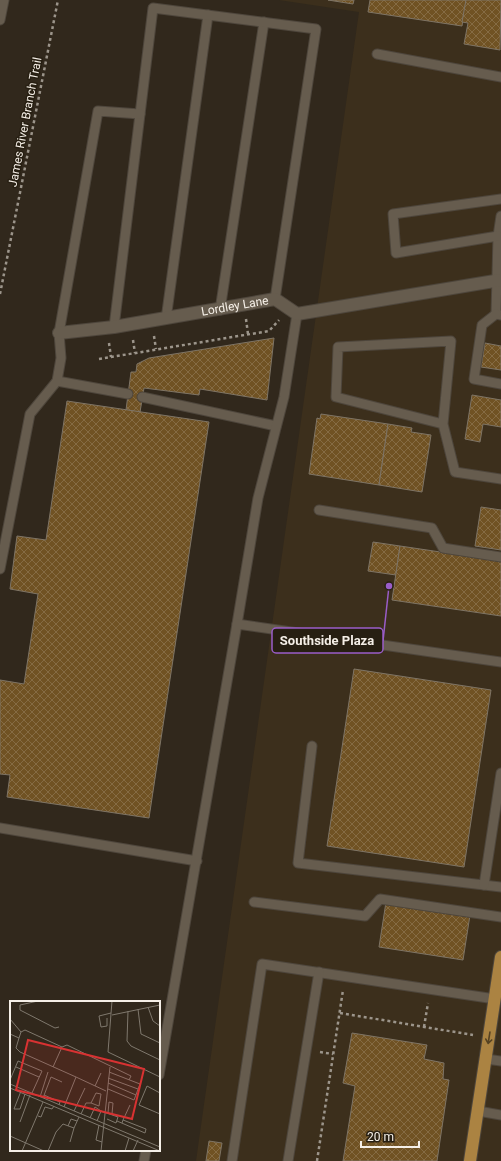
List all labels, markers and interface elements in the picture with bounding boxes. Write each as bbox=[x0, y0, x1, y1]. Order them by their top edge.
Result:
street label: James River Branch Trail bbox=[6, 56, 44, 188]
street label: Lordley Lane bbox=[200, 293, 270, 319]
callout: Southside Plaza bbox=[272, 628, 383, 653]
text: Southside Plaza bbox=[280, 633, 374, 648]
inset map bbox=[10, 1001, 160, 1151]
one-way arrow bbox=[485, 1031, 493, 1044]
scale bar bbox=[361, 1123, 419, 1149]
text: 20 m bbox=[367, 1130, 394, 1144]

